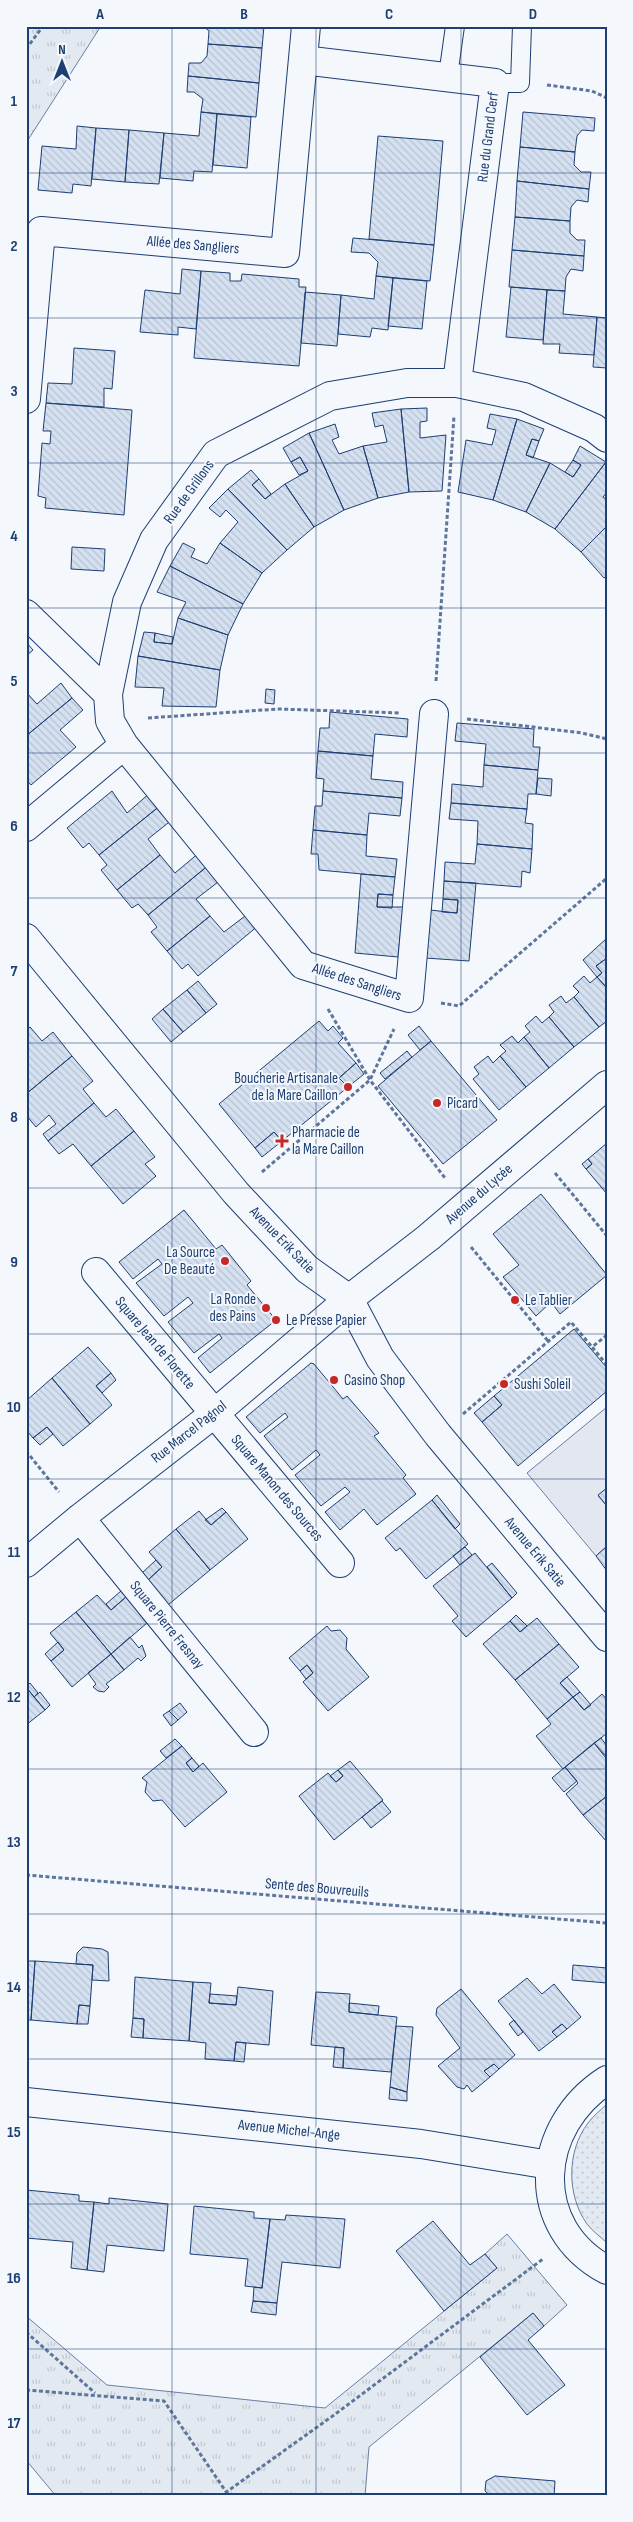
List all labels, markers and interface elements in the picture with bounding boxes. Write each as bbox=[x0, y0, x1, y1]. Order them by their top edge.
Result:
text: A bbox=[95, 5, 104, 24]
text: B bbox=[240, 5, 248, 24]
text: C bbox=[385, 5, 393, 24]
text: D bbox=[529, 5, 537, 24]
north arrow bbox=[38, 38, 88, 88]
text: N bbox=[58, 41, 66, 58]
street label: Rue du Grand Cerf bbox=[473, 90, 503, 183]
text: 1 bbox=[11, 92, 18, 111]
street label: Allée des Sangliers bbox=[145, 231, 240, 259]
text: 2 bbox=[10, 237, 18, 256]
text: 3 bbox=[10, 382, 18, 401]
street label: Rue de Grillons bbox=[159, 456, 219, 528]
text: 4 bbox=[10, 527, 18, 546]
text: 5 bbox=[10, 672, 18, 691]
text: 6 bbox=[10, 817, 18, 836]
street label: Allée des Sangliers bbox=[309, 958, 404, 1005]
text: 7 bbox=[11, 962, 18, 981]
place label: Boucherie Artisanale de la Mare Caillon bbox=[234, 1069, 338, 1105]
marker: Boucherie Artisanale de la Mare Caillon bbox=[342, 1081, 354, 1093]
place label: Picard bbox=[447, 1094, 478, 1113]
marker: Picard bbox=[431, 1097, 443, 1109]
text: 8 bbox=[10, 1108, 18, 1127]
place label: Pharmacie de la Mare Caillon bbox=[292, 1123, 364, 1159]
marker: Pharmacie de la Mare Caillon bbox=[276, 1135, 288, 1147]
street label: Avenue du Lycée bbox=[441, 1160, 516, 1229]
street label: Avenue Erik Satie bbox=[245, 1202, 319, 1278]
place label: La Source De Beauté bbox=[164, 1243, 215, 1279]
text: 9 bbox=[10, 1253, 18, 1272]
marker: La Source De Beauté bbox=[219, 1255, 231, 1267]
place label: La Ronde des Pains bbox=[209, 1290, 256, 1326]
place label: Le Tablier bbox=[525, 1291, 573, 1310]
street label: Square Jean de Florette bbox=[111, 1293, 199, 1393]
marker: Le Tablier bbox=[509, 1294, 521, 1306]
marker: La Ronde des Pains bbox=[260, 1302, 272, 1314]
place label: Le Presse Papier bbox=[286, 1311, 367, 1330]
marker: Le Presse Papier bbox=[270, 1314, 282, 1326]
place label: Casino Shop bbox=[344, 1371, 405, 1390]
marker: Casino Shop bbox=[328, 1374, 340, 1386]
place label: Sushi Soleil bbox=[514, 1375, 571, 1394]
marker: Sushi Soleil bbox=[498, 1378, 510, 1390]
street label: Rue Marcel Pagnol bbox=[147, 1397, 231, 1467]
text: 10 bbox=[7, 1398, 21, 1417]
street label: Square Manon des Sources bbox=[227, 1431, 327, 1545]
street label: Avenue Erik Satie bbox=[499, 1512, 570, 1591]
text: 11 bbox=[8, 1543, 21, 1562]
street label: Square Pierre Fresnay bbox=[126, 1577, 209, 1673]
text: 12 bbox=[7, 1688, 21, 1707]
text: 13 bbox=[7, 1833, 21, 1852]
street label: Sente des Bouvreuils bbox=[264, 1874, 370, 1902]
text: 14 bbox=[7, 1978, 21, 1997]
street label: Avenue Michel-Ange bbox=[236, 2115, 341, 2145]
text: 15 bbox=[7, 2123, 21, 2142]
text: 16 bbox=[7, 2269, 21, 2288]
text: 17 bbox=[7, 2414, 21, 2433]

